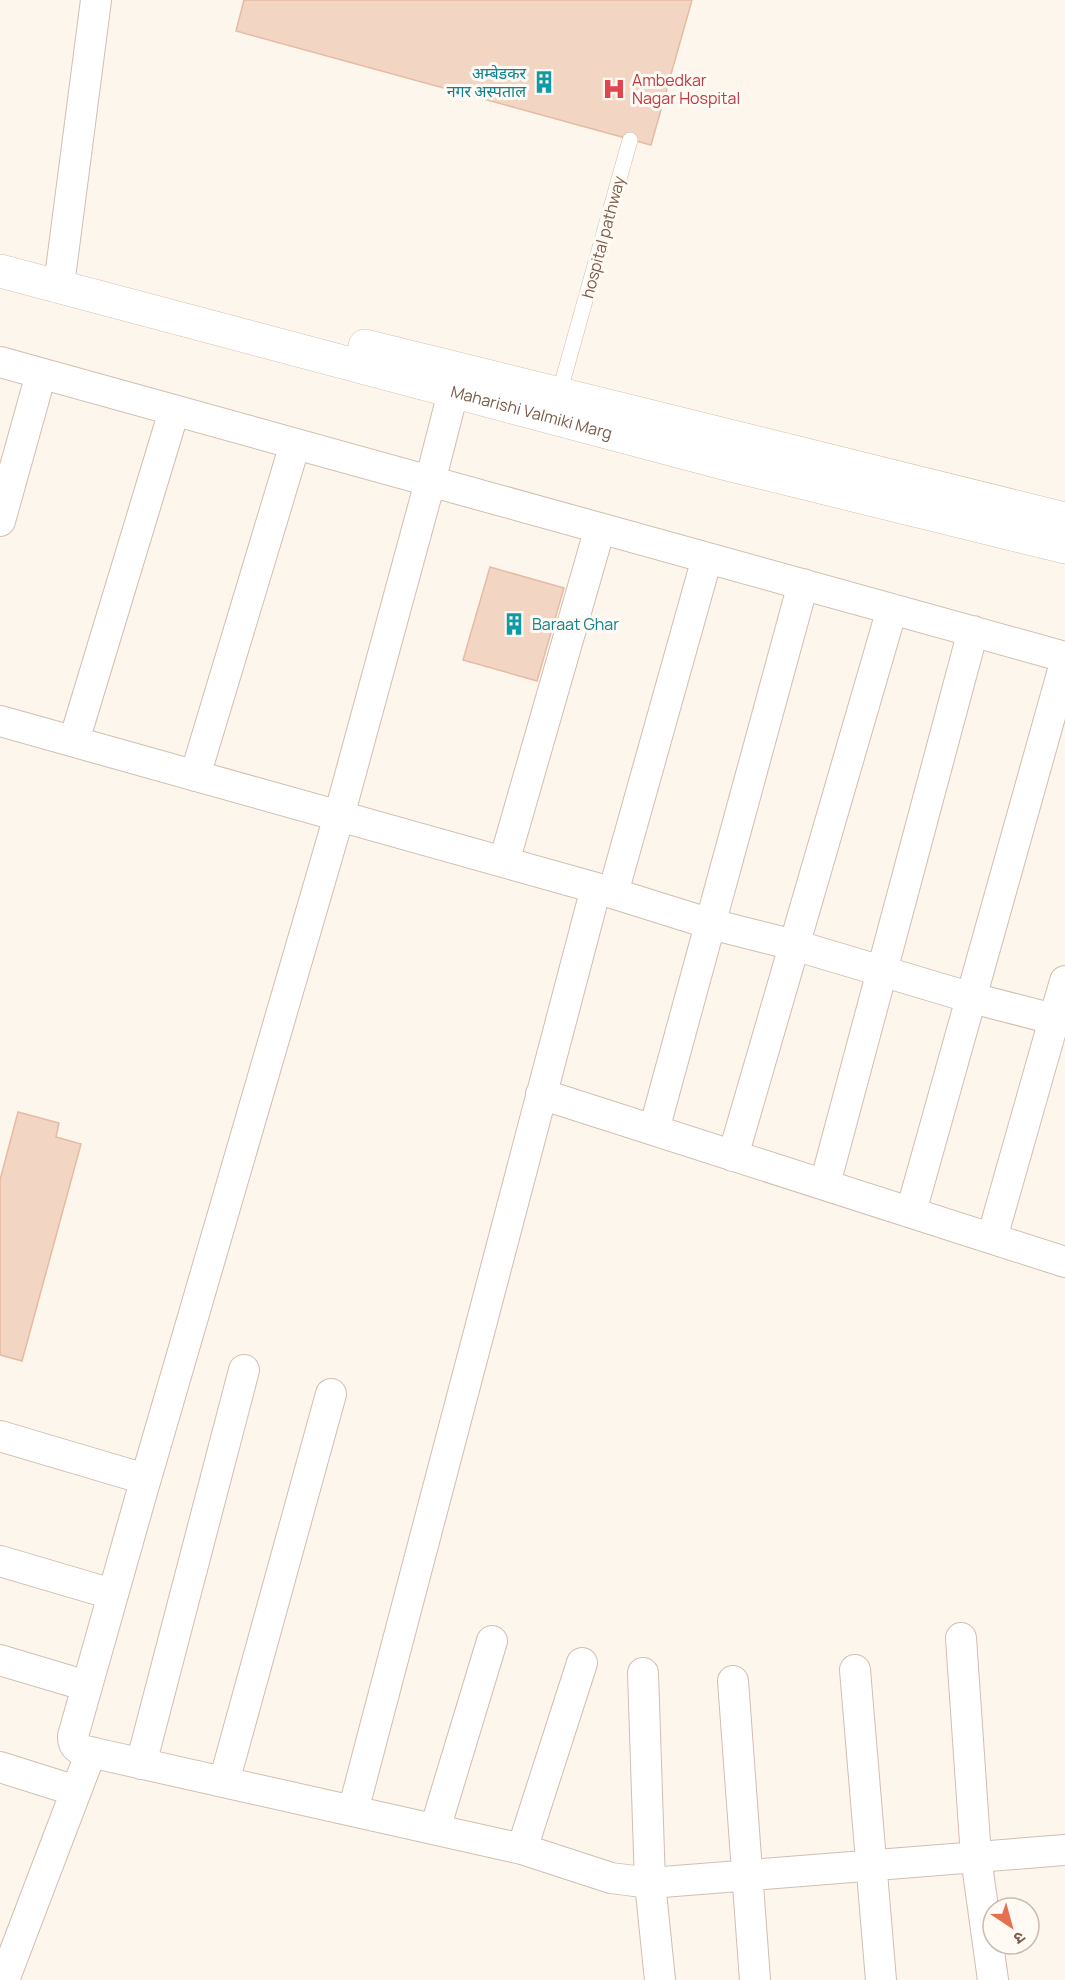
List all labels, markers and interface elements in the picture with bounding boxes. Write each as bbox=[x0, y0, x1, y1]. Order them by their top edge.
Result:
place label: अम्बेडकर नगर अस्पताल bbox=[447, 62, 527, 102]
building icon: अम्बेडकर नगर अस्पताल bbox=[531, 69, 557, 95]
place label: Ambedkar Nagar Hospital bbox=[632, 69, 740, 109]
hospital icon: Ambedkar Nagar Hospital bbox=[601, 76, 627, 102]
street label: hospital pathway bbox=[576, 173, 630, 301]
street label: Maharishi Valmiki Marg bbox=[448, 380, 615, 444]
building icon: Baraat Ghar bbox=[501, 611, 527, 637]
place label: Baraat Ghar bbox=[532, 613, 619, 635]
north arrow bbox=[981, 1896, 1041, 1956]
text: उ bbox=[1009, 1926, 1030, 1950]

